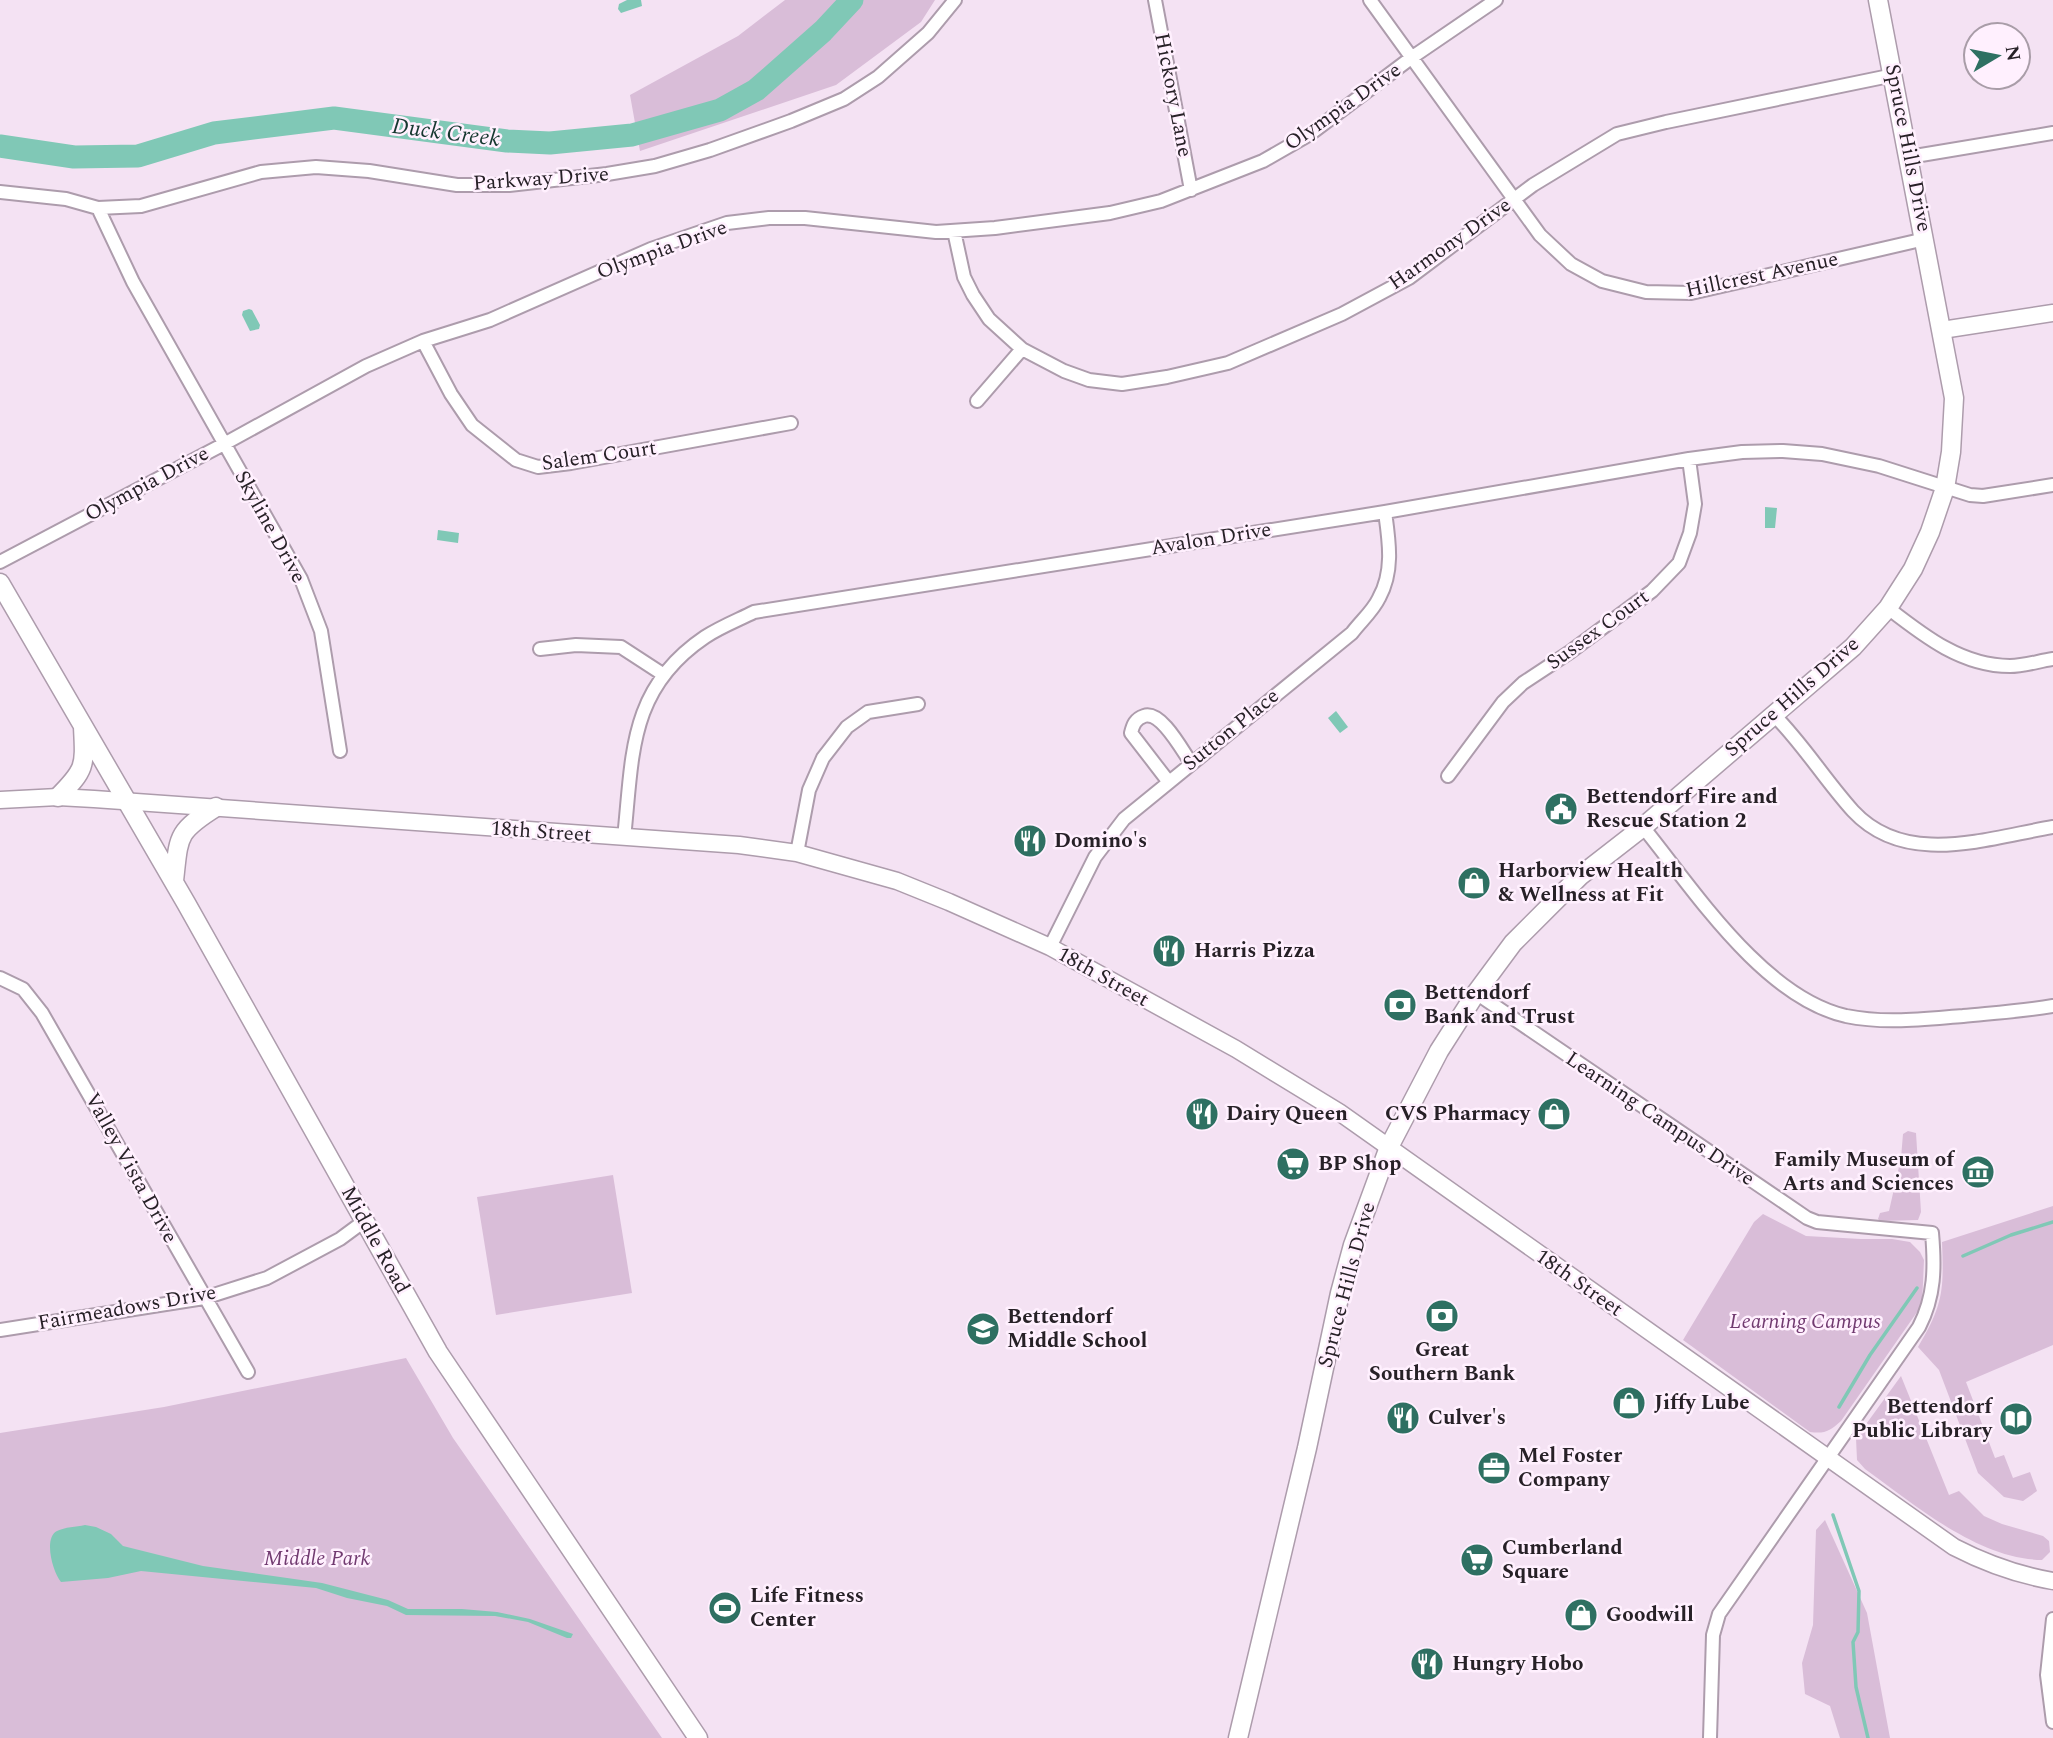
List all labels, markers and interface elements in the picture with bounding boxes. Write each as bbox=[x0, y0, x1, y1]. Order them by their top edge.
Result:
north arrow bbox=[1962, 21, 2032, 91]
street label: Hickory Lane bbox=[1145, 30, 1201, 160]
text: N bbox=[1997, 43, 2028, 63]
street label: Olympia Drive bbox=[1278, 55, 1408, 159]
street label: Spruce Hills Drive bbox=[1876, 61, 1940, 235]
water label: Duck Creek bbox=[390, 109, 502, 157]
street label: Parkway Drive bbox=[472, 158, 610, 200]
street label: Harmony Drive bbox=[1382, 190, 1518, 298]
street label: Olympia Drive bbox=[592, 212, 732, 288]
street label: Hillcrest Avenue bbox=[1683, 243, 1841, 307]
street label: Salem Court bbox=[540, 432, 658, 480]
street label: Olympia Drive bbox=[79, 438, 215, 530]
street label: Skyline Drive bbox=[226, 465, 314, 589]
street label: Avalon Drive bbox=[1148, 514, 1274, 564]
street label: Sussex Court bbox=[1540, 582, 1656, 678]
street label: Spruce Hills Drive bbox=[1717, 629, 1867, 765]
street label: Sutton Place bbox=[1176, 681, 1286, 779]
place label: Bettendorf Fire and Rescue Station 2 bbox=[1586, 781, 1778, 837]
public building icon: Bettendorf Fire and Rescue Station 2 bbox=[1542, 790, 1580, 828]
street label: 18th Street bbox=[489, 813, 593, 851]
restaurant icon: Domino's bbox=[1011, 822, 1049, 860]
place label: Domino's bbox=[1054, 825, 1147, 857]
place label: Harborview Health & Wellness at Fit bbox=[1498, 855, 1683, 911]
shop icon: Harborview Health & Wellness at Fit bbox=[1455, 864, 1493, 902]
restaurant icon: Harris Pizza bbox=[1150, 932, 1188, 970]
place label: Harris Pizza bbox=[1194, 935, 1315, 967]
street label: 18th Street bbox=[1051, 939, 1155, 1015]
place label: Bettendorf Bank and Trust bbox=[1424, 977, 1575, 1033]
bank icon: Bettendorf Bank and Trust bbox=[1381, 986, 1419, 1024]
street label: Learning Campus Drive bbox=[1559, 1043, 1761, 1195]
street label: Valley Vista Drive bbox=[76, 1087, 186, 1249]
restaurant icon: Dairy Queen bbox=[1183, 1095, 1221, 1133]
shop icon: CVS Pharmacy bbox=[1535, 1095, 1573, 1133]
place label: Dairy Queen bbox=[1226, 1098, 1348, 1130]
place label: CVS Pharmacy bbox=[1385, 1098, 1531, 1130]
place label: Family Museum of Arts and Sciences bbox=[1774, 1144, 1955, 1200]
supermarket icon: BP Shop bbox=[1274, 1145, 1312, 1183]
place label: BP Shop bbox=[1318, 1148, 1401, 1180]
museum icon: Family Museum of Arts and Sciences bbox=[1959, 1153, 1997, 1191]
street label: Middle Road bbox=[332, 1180, 418, 1300]
street label: Spruce Hills Drive bbox=[1310, 1199, 1384, 1371]
street label: 18th Street bbox=[1528, 1241, 1630, 1325]
street label: Fairmeadows Drive bbox=[35, 1277, 219, 1339]
bank icon: Great Southern Bank bbox=[1423, 1297, 1461, 1335]
place label: Bettendorf Middle School bbox=[1007, 1301, 1147, 1357]
park label: Learning Campus bbox=[1729, 1306, 1881, 1338]
school or university icon: Bettendorf Middle School bbox=[964, 1310, 1002, 1348]
place label: Great Southern Bank bbox=[1369, 1334, 1516, 1390]
shop icon: Jiffy Lube bbox=[1610, 1384, 1648, 1422]
place label: Jiffy Lube bbox=[1654, 1387, 1750, 1419]
place label: Bettendorf Public Library bbox=[1852, 1391, 1993, 1447]
restaurant icon: Culver's bbox=[1384, 1399, 1422, 1437]
library icon: Bettendorf Public Library bbox=[1997, 1400, 2035, 1438]
place label: Culver's bbox=[1428, 1402, 1506, 1434]
place label: Mel Foster Company bbox=[1518, 1440, 1622, 1496]
office icon: Mel Foster Company bbox=[1475, 1449, 1513, 1487]
place label: Cumberland Square bbox=[1502, 1532, 1623, 1588]
supermarket icon: Cumberland Square bbox=[1458, 1541, 1496, 1579]
park label: Middle Park bbox=[264, 1543, 371, 1575]
place label: Life Fitness Center bbox=[750, 1580, 864, 1636]
sports icon: Life Fitness Center bbox=[706, 1589, 744, 1627]
shop icon: Goodwill bbox=[1562, 1596, 1600, 1634]
place label: Goodwill bbox=[1606, 1599, 1694, 1631]
restaurant icon: Hungry Hobo bbox=[1408, 1645, 1446, 1683]
place label: Hungry Hobo bbox=[1452, 1648, 1584, 1680]

